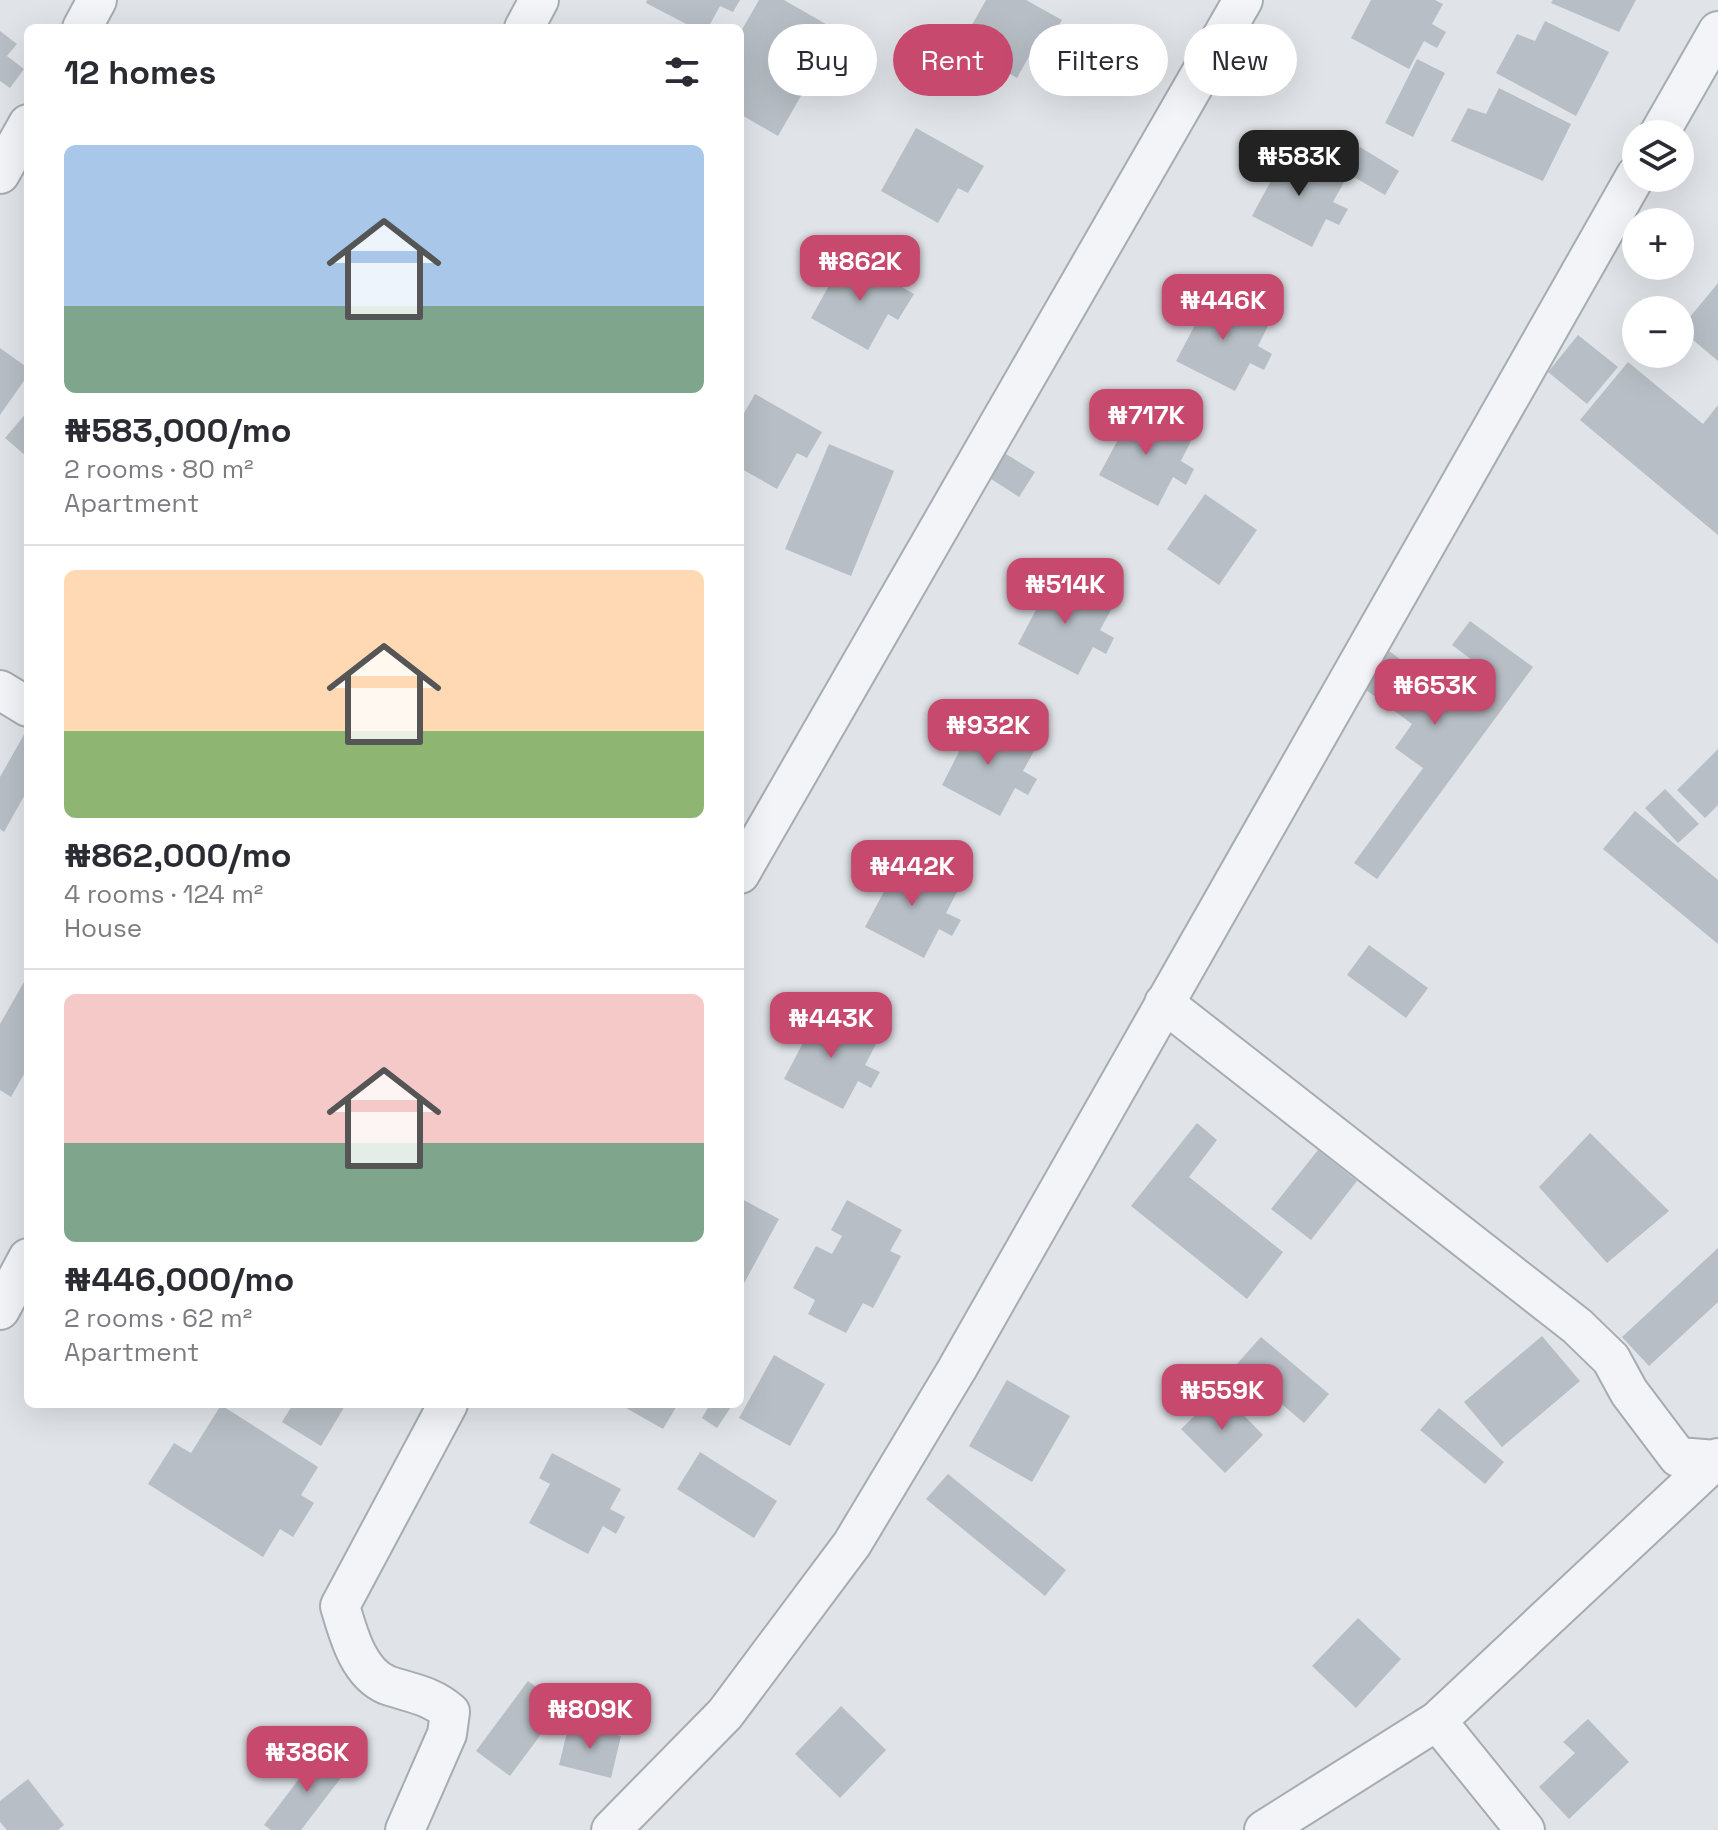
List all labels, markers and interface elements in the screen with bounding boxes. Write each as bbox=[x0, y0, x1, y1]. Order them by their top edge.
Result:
chip: Buy bbox=[768, 24, 877, 96]
chip: Rent bbox=[893, 24, 1013, 96]
chip: Filters bbox=[1029, 24, 1168, 96]
chip: New bbox=[1184, 24, 1297, 96]
icon: filters bbox=[660, 50, 704, 94]
text: 12 homes bbox=[64, 51, 216, 94]
map controls bbox=[1622, 120, 1694, 368]
button: layers bbox=[1622, 120, 1694, 192]
pin: ₦583K bbox=[1243, 130, 1355, 198]
text: ₦583K bbox=[1257, 139, 1341, 173]
icon: home bbox=[312, 197, 456, 341]
button: + bbox=[1622, 208, 1694, 280]
pin: ₦862K bbox=[804, 235, 916, 303]
text: ₦862K bbox=[818, 244, 902, 278]
pin: ₦446K bbox=[1167, 274, 1279, 342]
text: ₦446K bbox=[1180, 283, 1266, 317]
button: − bbox=[1622, 296, 1694, 368]
pin: ₦717K bbox=[1090, 389, 1202, 457]
text: ₦717K bbox=[1107, 398, 1185, 432]
text: ₦583,000/mo bbox=[64, 409, 292, 452]
text: 2 rooms · 80 m² bbox=[64, 452, 254, 486]
text: Apartment bbox=[64, 486, 199, 520]
pin: ₦514K bbox=[1009, 558, 1121, 626]
text: ₦514K bbox=[1025, 567, 1105, 601]
icon: home bbox=[312, 622, 456, 766]
pin: ₦653K bbox=[1379, 659, 1491, 727]
text: ₦653K bbox=[1393, 668, 1477, 702]
pin: ₦932K bbox=[932, 699, 1044, 767]
text: ₦932K bbox=[946, 708, 1030, 742]
text: ₦862,000/mo bbox=[64, 834, 292, 877]
pin: ₦442K bbox=[856, 840, 968, 908]
text: ₦442K bbox=[869, 849, 955, 883]
text: 4 rooms · 124 m² bbox=[64, 877, 263, 911]
text: House bbox=[64, 911, 142, 945]
pin: ₦443K bbox=[775, 992, 887, 1060]
text: ₦443K bbox=[788, 1001, 874, 1035]
icon: home bbox=[312, 1046, 456, 1190]
text: ₦446,000/mo bbox=[64, 1258, 294, 1301]
text: 2 rooms · 62 m² bbox=[64, 1301, 252, 1335]
text: Apartment bbox=[64, 1335, 199, 1369]
pin: ₦559K bbox=[1166, 1364, 1278, 1432]
text: ₦559K bbox=[1180, 1373, 1264, 1407]
pin: ₦809K bbox=[534, 1683, 646, 1751]
text: ₦809K bbox=[547, 1692, 633, 1726]
pin: ₦386K bbox=[251, 1726, 363, 1794]
text: ₦386K bbox=[265, 1735, 349, 1769]

